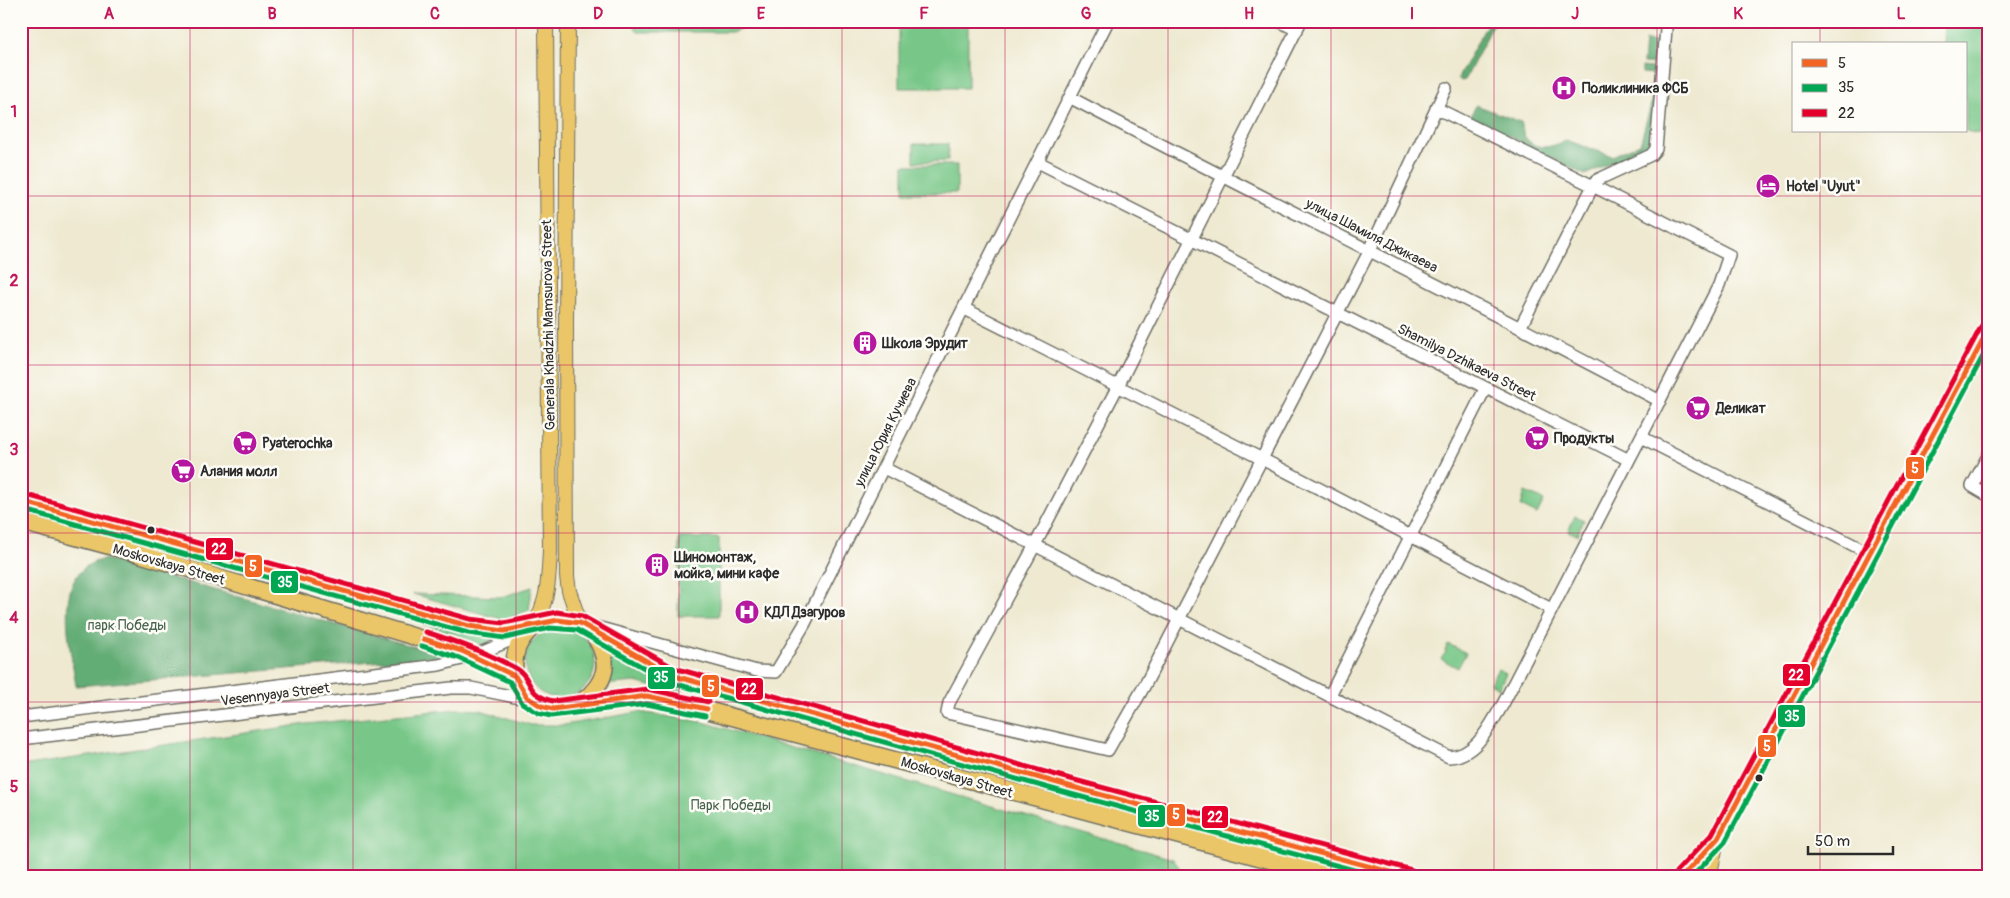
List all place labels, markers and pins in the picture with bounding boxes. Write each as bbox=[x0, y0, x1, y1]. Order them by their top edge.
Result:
hospital icon: Поликлиника ФСБ bbox=[1551, 75, 1577, 101]
place label: Поликлиника ФСБ bbox=[1582, 80, 1689, 97]
hotel icon: Hotel "Uyut" bbox=[1755, 173, 1781, 199]
place label: Hotel "Uyut" bbox=[1786, 178, 1861, 195]
building icon: Школа Эрудит bbox=[852, 330, 878, 356]
place label: Школа Эрудит bbox=[881, 335, 969, 352]
supermarket icon: Деликат bbox=[1685, 395, 1711, 421]
place label: Деликат bbox=[1715, 400, 1767, 417]
supermarket icon: Продукты bbox=[1524, 425, 1550, 451]
supermarket icon: Pyaterochka bbox=[232, 430, 258, 456]
place label: Продукты bbox=[1554, 430, 1614, 447]
place label: Pyaterochka bbox=[262, 435, 333, 452]
supermarket icon: Алания молл bbox=[170, 458, 196, 484]
place label: Алания молл bbox=[200, 463, 277, 480]
unlabelled marker bbox=[146, 525, 156, 535]
place label: Шиномонтаж, мойка, мини кафе bbox=[673, 549, 780, 582]
building icon: Шиномонтаж, мойка, мини кафе bbox=[644, 552, 670, 578]
hospital icon: КДЛ Дзагуров bbox=[734, 599, 760, 625]
place label: КДЛ Дзагуров bbox=[764, 604, 845, 621]
unlabelled marker bbox=[1754, 773, 1764, 783]

